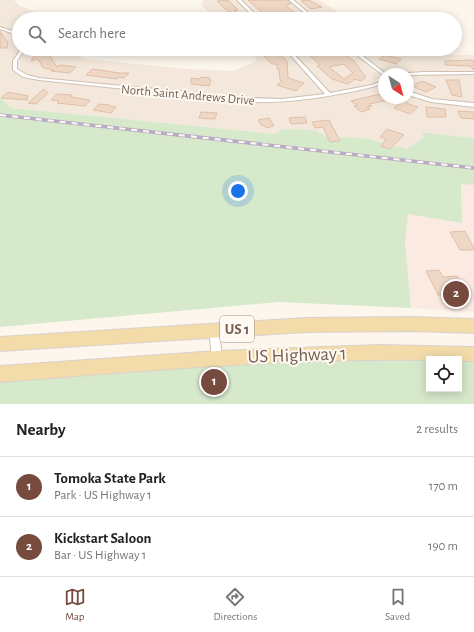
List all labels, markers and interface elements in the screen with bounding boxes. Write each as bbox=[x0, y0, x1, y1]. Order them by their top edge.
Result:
search box bbox=[12, 12, 462, 56]
icon: search bbox=[26, 23, 48, 45]
text: Search here bbox=[58, 26, 126, 41]
north arrow bbox=[378, 68, 414, 104]
street label: North Saint Andrews Drive bbox=[121, 83, 255, 108]
your location bbox=[228, 181, 248, 201]
pin: 2 bbox=[443, 279, 469, 309]
road number: US 1 bbox=[220, 316, 254, 342]
street label: US Highway 1 bbox=[247, 344, 347, 367]
map controls bbox=[426, 356, 462, 392]
button: locate bbox=[426, 356, 462, 392]
pin: 1 bbox=[201, 367, 227, 397]
text: Nearby bbox=[16, 421, 66, 438]
text: 2 results bbox=[416, 423, 458, 436]
text: Tomoka State Park bbox=[54, 471, 166, 486]
text: 1 bbox=[27, 480, 31, 493]
text: 170 m bbox=[429, 480, 458, 493]
text: Park · US Highway 1 bbox=[54, 489, 152, 502]
text: Kickstart Saloon bbox=[54, 531, 151, 546]
text: 2 bbox=[26, 540, 32, 553]
text: 190 m bbox=[428, 540, 458, 553]
text: Bar · US Highway 1 bbox=[54, 549, 146, 562]
tab: Map bbox=[64, 586, 86, 623]
tab: Directions bbox=[213, 586, 257, 623]
tab: Saved bbox=[385, 586, 410, 623]

